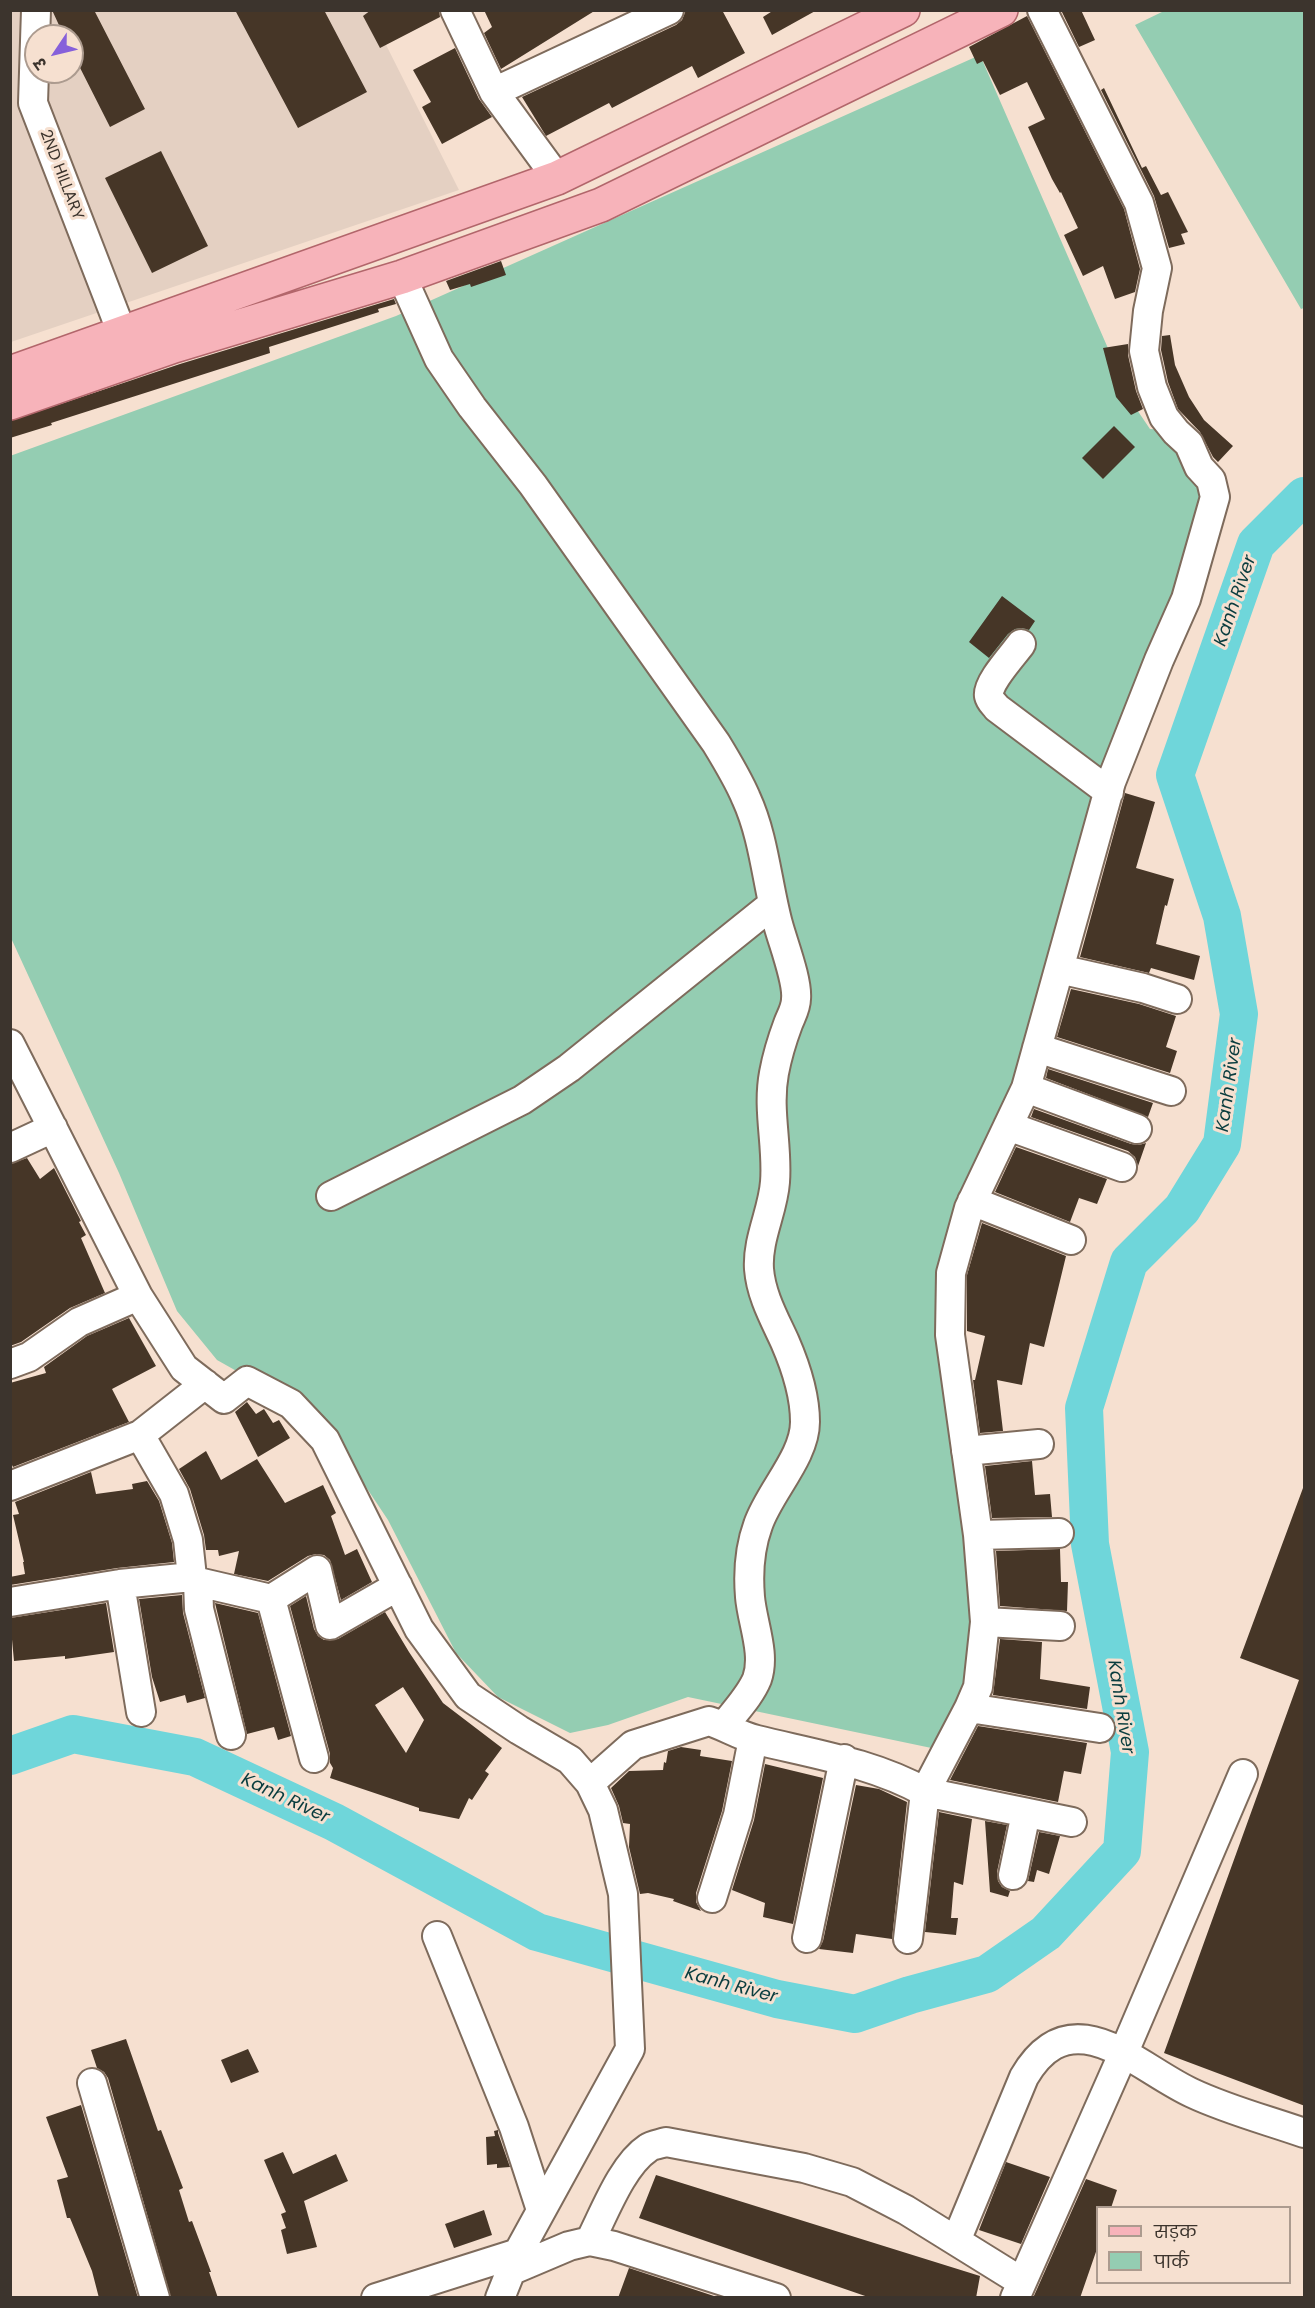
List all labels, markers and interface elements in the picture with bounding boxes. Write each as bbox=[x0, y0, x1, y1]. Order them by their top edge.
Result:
north arrow bbox=[24, 24, 84, 84]
text: उ bbox=[28, 53, 53, 74]
street label: 2ND HILLARY bbox=[35, 127, 87, 223]
water label: Kanh River bbox=[1210, 553, 1262, 649]
water label: Kanh River bbox=[1213, 1037, 1247, 1133]
water label: Kanh River bbox=[1102, 1659, 1138, 1755]
water label: Kanh River bbox=[238, 1769, 332, 1829]
water label: Kanh River bbox=[682, 1963, 780, 2009]
legend bbox=[1096, 2206, 1291, 2284]
text: सड़क bbox=[1154, 2219, 1197, 2244]
text: पार्क bbox=[1154, 2249, 1189, 2274]

